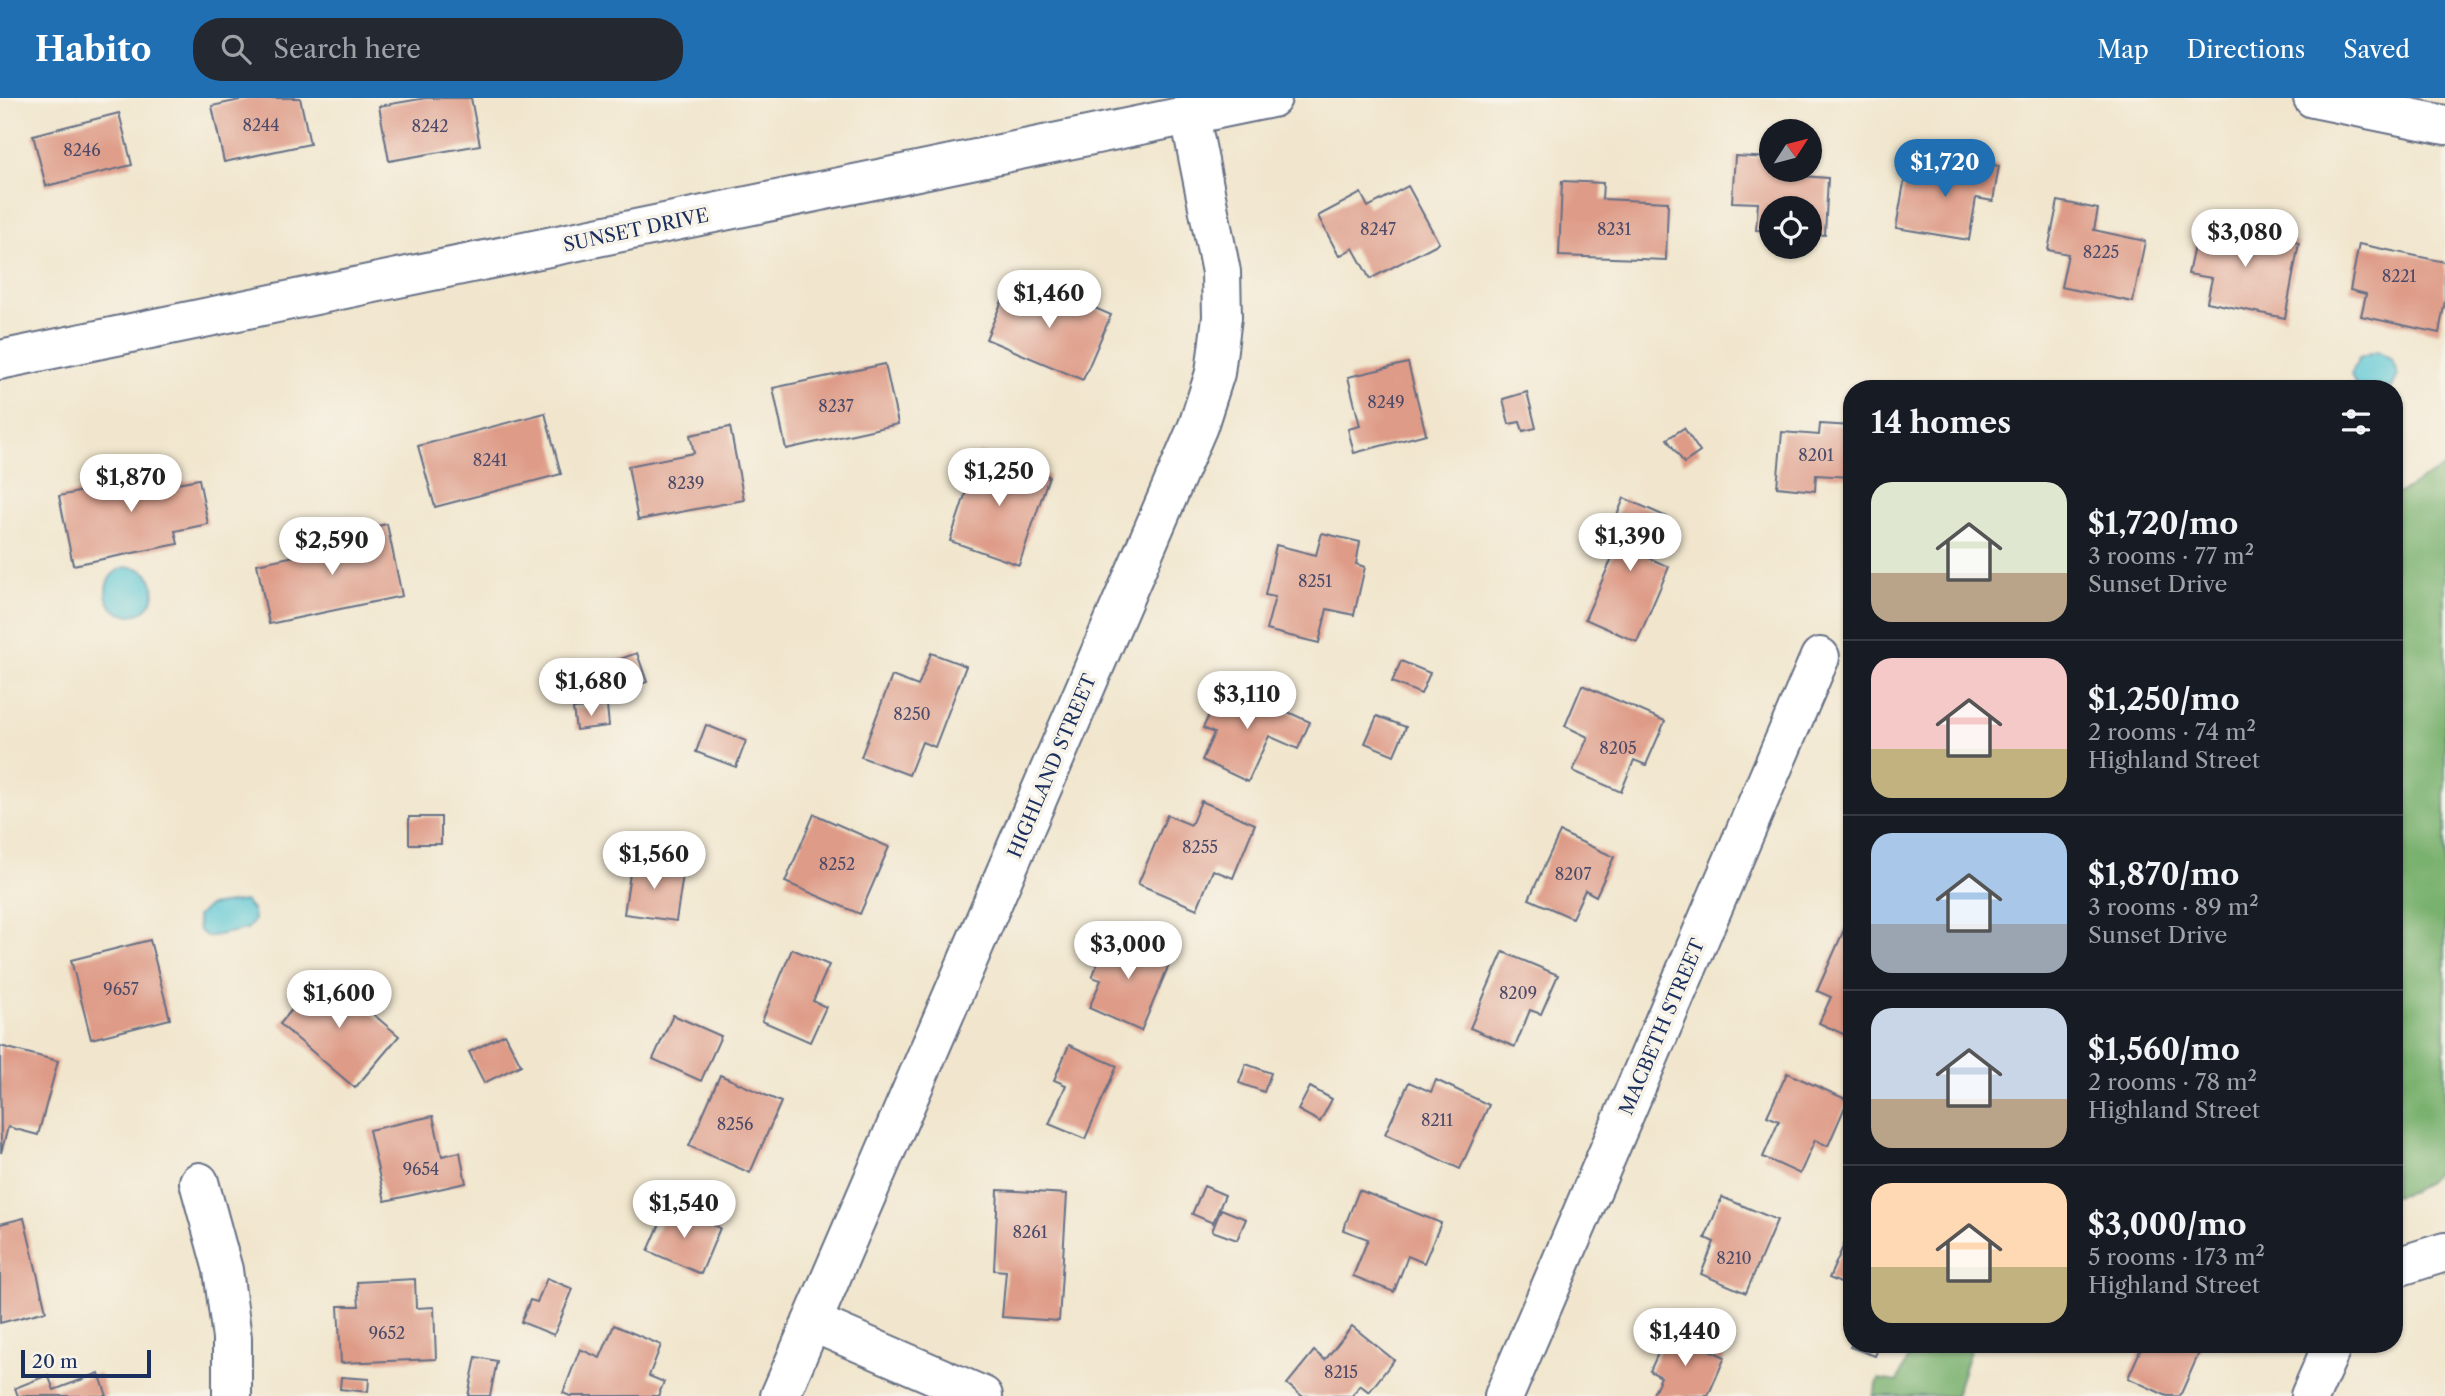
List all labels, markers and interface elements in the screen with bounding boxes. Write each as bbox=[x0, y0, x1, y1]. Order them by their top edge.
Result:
search box bbox=[193, 18, 683, 81]
text: Habito bbox=[35, 29, 151, 70]
icon: search bbox=[217, 30, 255, 68]
text: Search here bbox=[273, 33, 421, 65]
text: Map bbox=[2097, 35, 2149, 64]
text: Directions bbox=[2187, 35, 2305, 64]
text: Saved bbox=[2343, 35, 2410, 64]
house number: 8244 bbox=[242, 115, 280, 135]
house number: 8242 bbox=[411, 116, 449, 136]
north arrow bbox=[1759, 119, 1822, 182]
map controls bbox=[1759, 119, 1822, 259]
house number: 8246 bbox=[63, 140, 101, 160]
pin: $1,720 bbox=[1888, 140, 2002, 199]
text: $1,720 bbox=[1910, 148, 1980, 176]
button: locate bbox=[1759, 196, 1822, 259]
street label: SUNSET DRIVE bbox=[561, 203, 711, 257]
pin: $3,080 bbox=[2188, 209, 2302, 269]
text: $3,080 bbox=[2207, 218, 2283, 246]
house number: 8247 bbox=[1360, 219, 1396, 239]
house number: 8231 bbox=[1597, 219, 1631, 239]
house number: 8225 bbox=[2083, 242, 2119, 262]
house number: 8221 bbox=[2382, 266, 2417, 286]
pin: $1,460 bbox=[992, 271, 1106, 330]
text: $1,460 bbox=[1013, 279, 1085, 307]
house number: 8249 bbox=[1367, 392, 1405, 412]
house number: 8237 bbox=[818, 396, 854, 416]
icon: filters bbox=[2337, 403, 2375, 441]
text: 14 homes bbox=[1871, 404, 2011, 441]
house number: 8201 bbox=[1798, 445, 1834, 465]
pin: $1,250 bbox=[942, 448, 1056, 508]
house number: 8241 bbox=[473, 450, 508, 470]
pin: $1,870 bbox=[74, 454, 188, 514]
text: $1,250 bbox=[964, 457, 1034, 485]
text: $1,870 bbox=[96, 463, 166, 491]
house number: 8239 bbox=[668, 473, 704, 493]
text: $1,720/mo bbox=[2088, 505, 2238, 542]
icon: home bbox=[1927, 510, 2011, 594]
pin: $1,390 bbox=[1573, 514, 1687, 573]
pin: $2,590 bbox=[275, 518, 389, 577]
text: $1,390 bbox=[1595, 522, 1665, 550]
text: $2,590 bbox=[295, 526, 369, 554]
text: 3 rooms · 77 m² bbox=[2088, 542, 2254, 570]
text: Sunset Drive bbox=[2088, 570, 2227, 598]
house number: 8251 bbox=[1298, 571, 1332, 591]
pin: $1,680 bbox=[534, 658, 648, 718]
text: $1,680 bbox=[555, 667, 627, 695]
street label: HIGHLAND STREET bbox=[1003, 670, 1101, 861]
pin: $3,110 bbox=[1190, 672, 1304, 731]
text: $3,110 bbox=[1213, 680, 1281, 708]
text: $1,250/mo bbox=[2088, 681, 2240, 718]
icon: home bbox=[1927, 686, 2011, 770]
house number: 8250 bbox=[893, 704, 931, 724]
text: 2 rooms · 74 m² bbox=[2088, 718, 2256, 746]
house number: 8205 bbox=[1599, 738, 1637, 758]
text: Highland Street bbox=[2088, 746, 2260, 774]
pin: $1,560 bbox=[597, 832, 711, 891]
house number: 8255 bbox=[1182, 837, 1218, 857]
text: $1,560 bbox=[619, 840, 689, 868]
house number: 8252 bbox=[819, 854, 855, 874]
text: $1,870/mo bbox=[2088, 856, 2239, 893]
icon: home bbox=[1927, 861, 2011, 945]
house number: 8207 bbox=[1555, 864, 1591, 884]
text: 3 rooms · 89 m² bbox=[2088, 893, 2259, 921]
text: Sunset Drive bbox=[2088, 921, 2227, 949]
pin: $3,000 bbox=[1071, 922, 1185, 981]
text: $3,000 bbox=[1090, 930, 1166, 958]
street label: MACBETH STREET bbox=[1614, 935, 1710, 1119]
pin: $1,600 bbox=[282, 970, 396, 1030]
house number: 9657 bbox=[103, 979, 139, 999]
text: $1,600 bbox=[303, 979, 375, 1007]
house number: 8209 bbox=[1499, 983, 1537, 1003]
text: $1,560/mo bbox=[2088, 1031, 2240, 1068]
icon: home bbox=[1927, 1036, 2011, 1120]
text: 2 rooms · 78 m² bbox=[2088, 1068, 2257, 1096]
text: Highland Street bbox=[2088, 1096, 2260, 1124]
house number: 8211 bbox=[1421, 1110, 1453, 1130]
house number: 8256 bbox=[717, 1114, 753, 1134]
house number: 9654 bbox=[403, 1159, 439, 1179]
pin: $1,540 bbox=[627, 1180, 741, 1240]
text: $1,540 bbox=[649, 1189, 719, 1217]
text: $3,000/mo bbox=[2088, 1206, 2247, 1243]
icon: home bbox=[1927, 1211, 2011, 1295]
house number: 8261 bbox=[1013, 1222, 1048, 1242]
text: 5 rooms · 173 m² bbox=[2088, 1243, 2265, 1271]
house number: 8210 bbox=[1716, 1248, 1752, 1268]
text: Highland Street bbox=[2088, 1271, 2260, 1299]
pin: $1,440 bbox=[1628, 1308, 1742, 1368]
text: $1,440 bbox=[1649, 1317, 1721, 1345]
house number: 9652 bbox=[369, 1323, 405, 1343]
scale bar bbox=[21, 1347, 150, 1379]
text: 20 m bbox=[32, 1350, 78, 1373]
house number: 8215 bbox=[1324, 1362, 1358, 1382]

